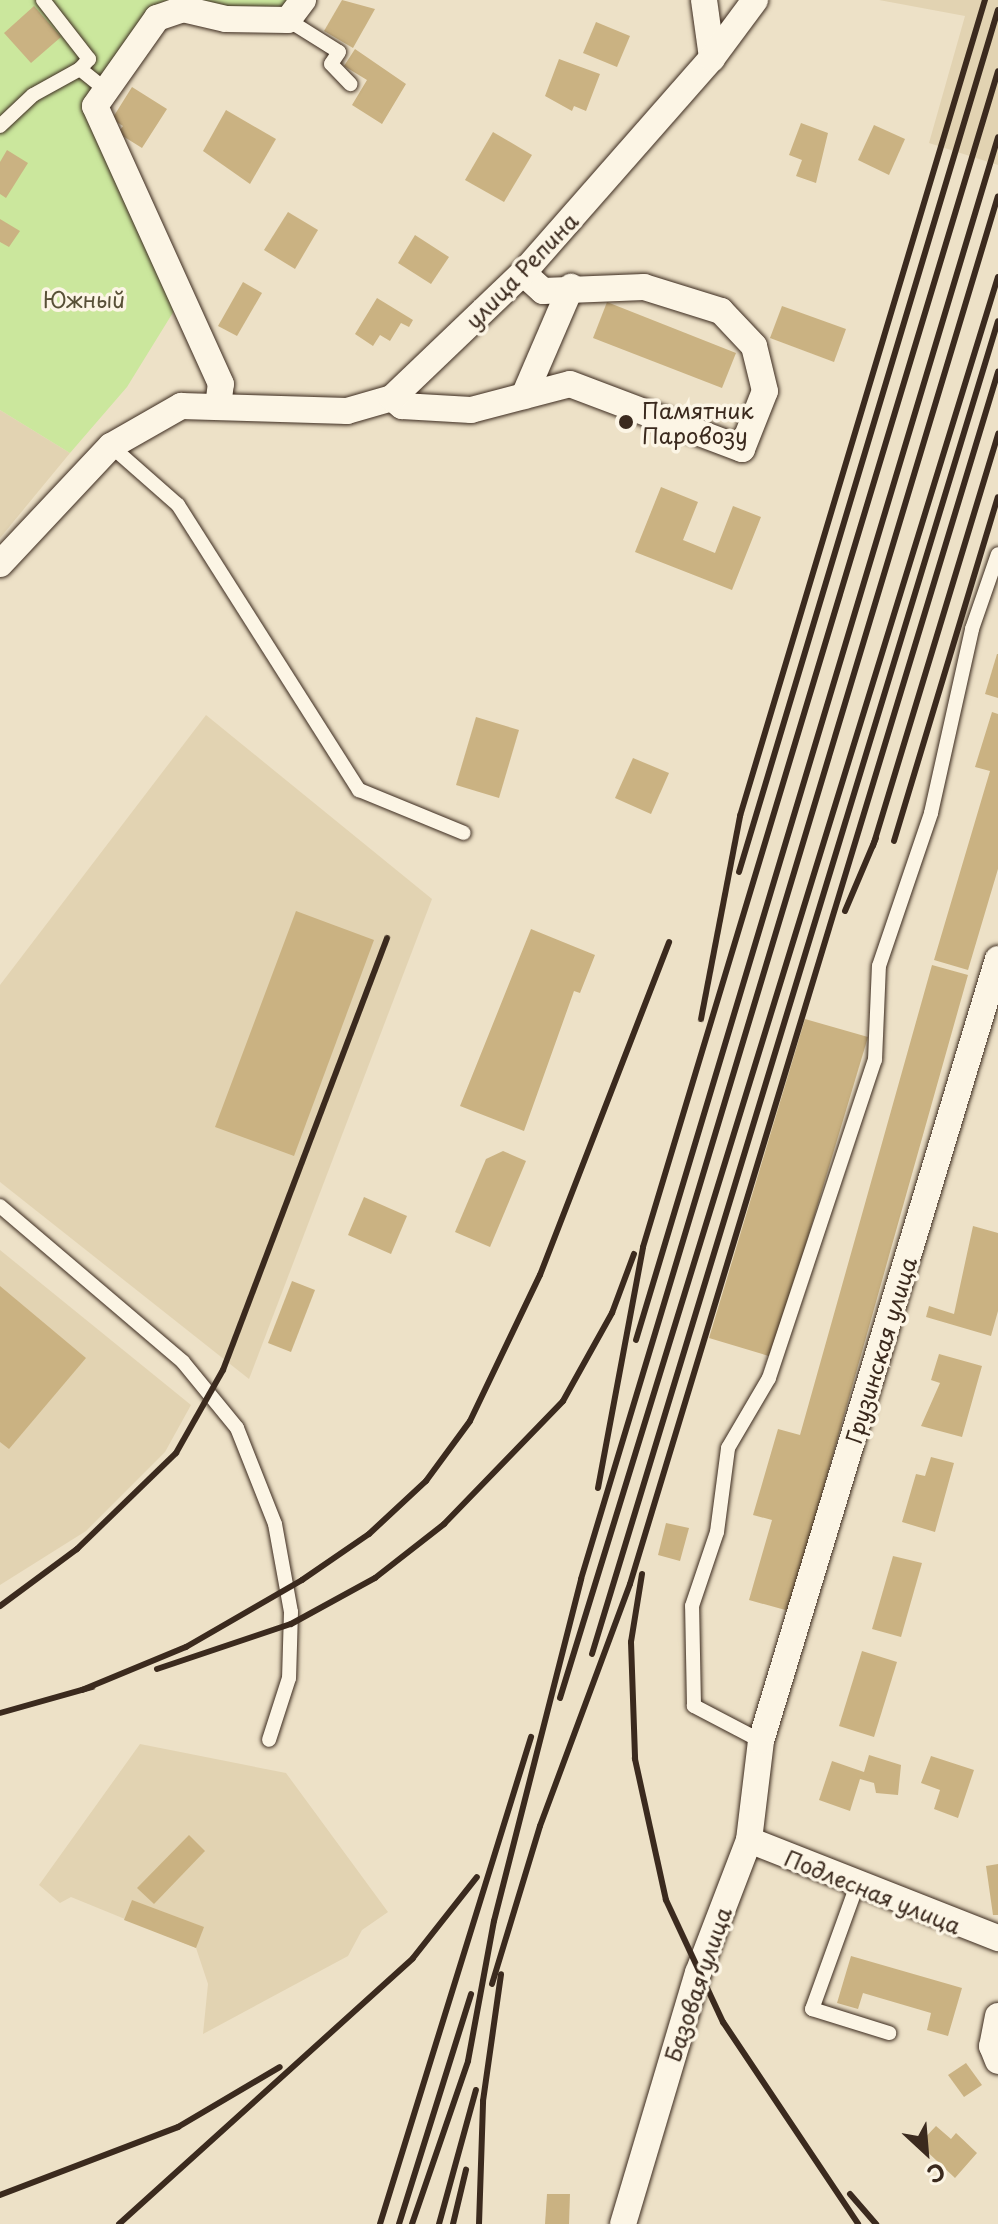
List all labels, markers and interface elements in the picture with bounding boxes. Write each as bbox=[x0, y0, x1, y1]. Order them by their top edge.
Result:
street label: улица Репина bbox=[459, 206, 583, 334]
park label: Южный bbox=[43, 286, 125, 312]
place label: Памятник Паровозу bbox=[642, 396, 754, 448]
marker: Памятник Паровозу bbox=[617, 413, 635, 431]
street label: Грузинская улица bbox=[839, 1253, 921, 1447]
street label: Подлесная улица bbox=[780, 1843, 966, 1939]
street label: Базовая улица bbox=[658, 1903, 736, 2065]
north arrow bbox=[886, 2112, 966, 2192]
text: С bbox=[922, 2156, 951, 2192]

